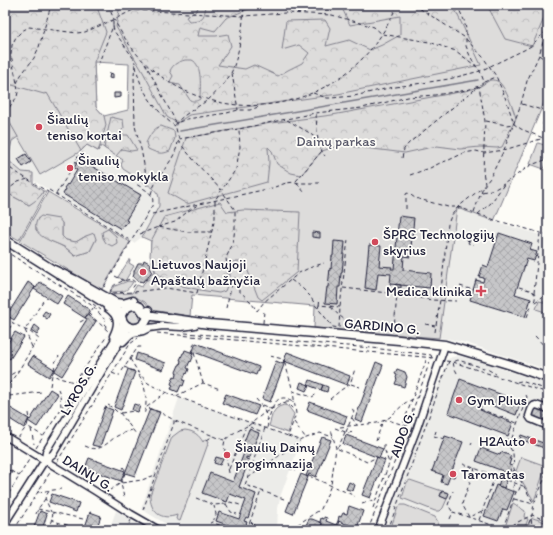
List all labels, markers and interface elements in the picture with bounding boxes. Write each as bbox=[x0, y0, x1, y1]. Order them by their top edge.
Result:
place label: Šiaulių teniso kortai bbox=[47, 111, 122, 144]
marker: Šiaulių teniso kortai bbox=[34, 122, 44, 132]
park label: Dainų parkas bbox=[296, 133, 376, 150]
place label: Šiaulių teniso mokykla bbox=[78, 152, 168, 185]
marker: Šiaulių teniso mokykla bbox=[65, 163, 75, 173]
place label: ŠPRC Technologijų skyrius bbox=[383, 226, 495, 259]
marker: ŠPRC Technologijų skyrius bbox=[370, 237, 380, 247]
place label: Lietuvos Naujoji Apaštalų bažnyčia bbox=[151, 256, 260, 289]
marker: Lietuvos Naujoji Apaštalų bažnyčia bbox=[138, 267, 148, 277]
place label: Medica klinika bbox=[386, 283, 473, 300]
marker: Medica klinika bbox=[475, 285, 487, 297]
street label: GARDINO G. bbox=[343, 315, 421, 338]
street label: LYROS G. bbox=[57, 360, 100, 419]
place label: Gym Plius bbox=[467, 392, 527, 409]
marker: Gym Plius bbox=[454, 395, 464, 405]
street label: AIDO G. bbox=[386, 409, 419, 460]
place label: H2Auto bbox=[479, 433, 525, 450]
marker: H2Auto bbox=[528, 436, 538, 446]
place label: Šiaulių Dainų progimnazija bbox=[235, 439, 315, 472]
marker: Šiaulių Dainų progimnazija bbox=[222, 450, 232, 460]
street label: DAINŲ G. bbox=[59, 451, 116, 496]
place label: Taromatas bbox=[461, 466, 525, 483]
marker: Taromatas bbox=[448, 469, 458, 479]

